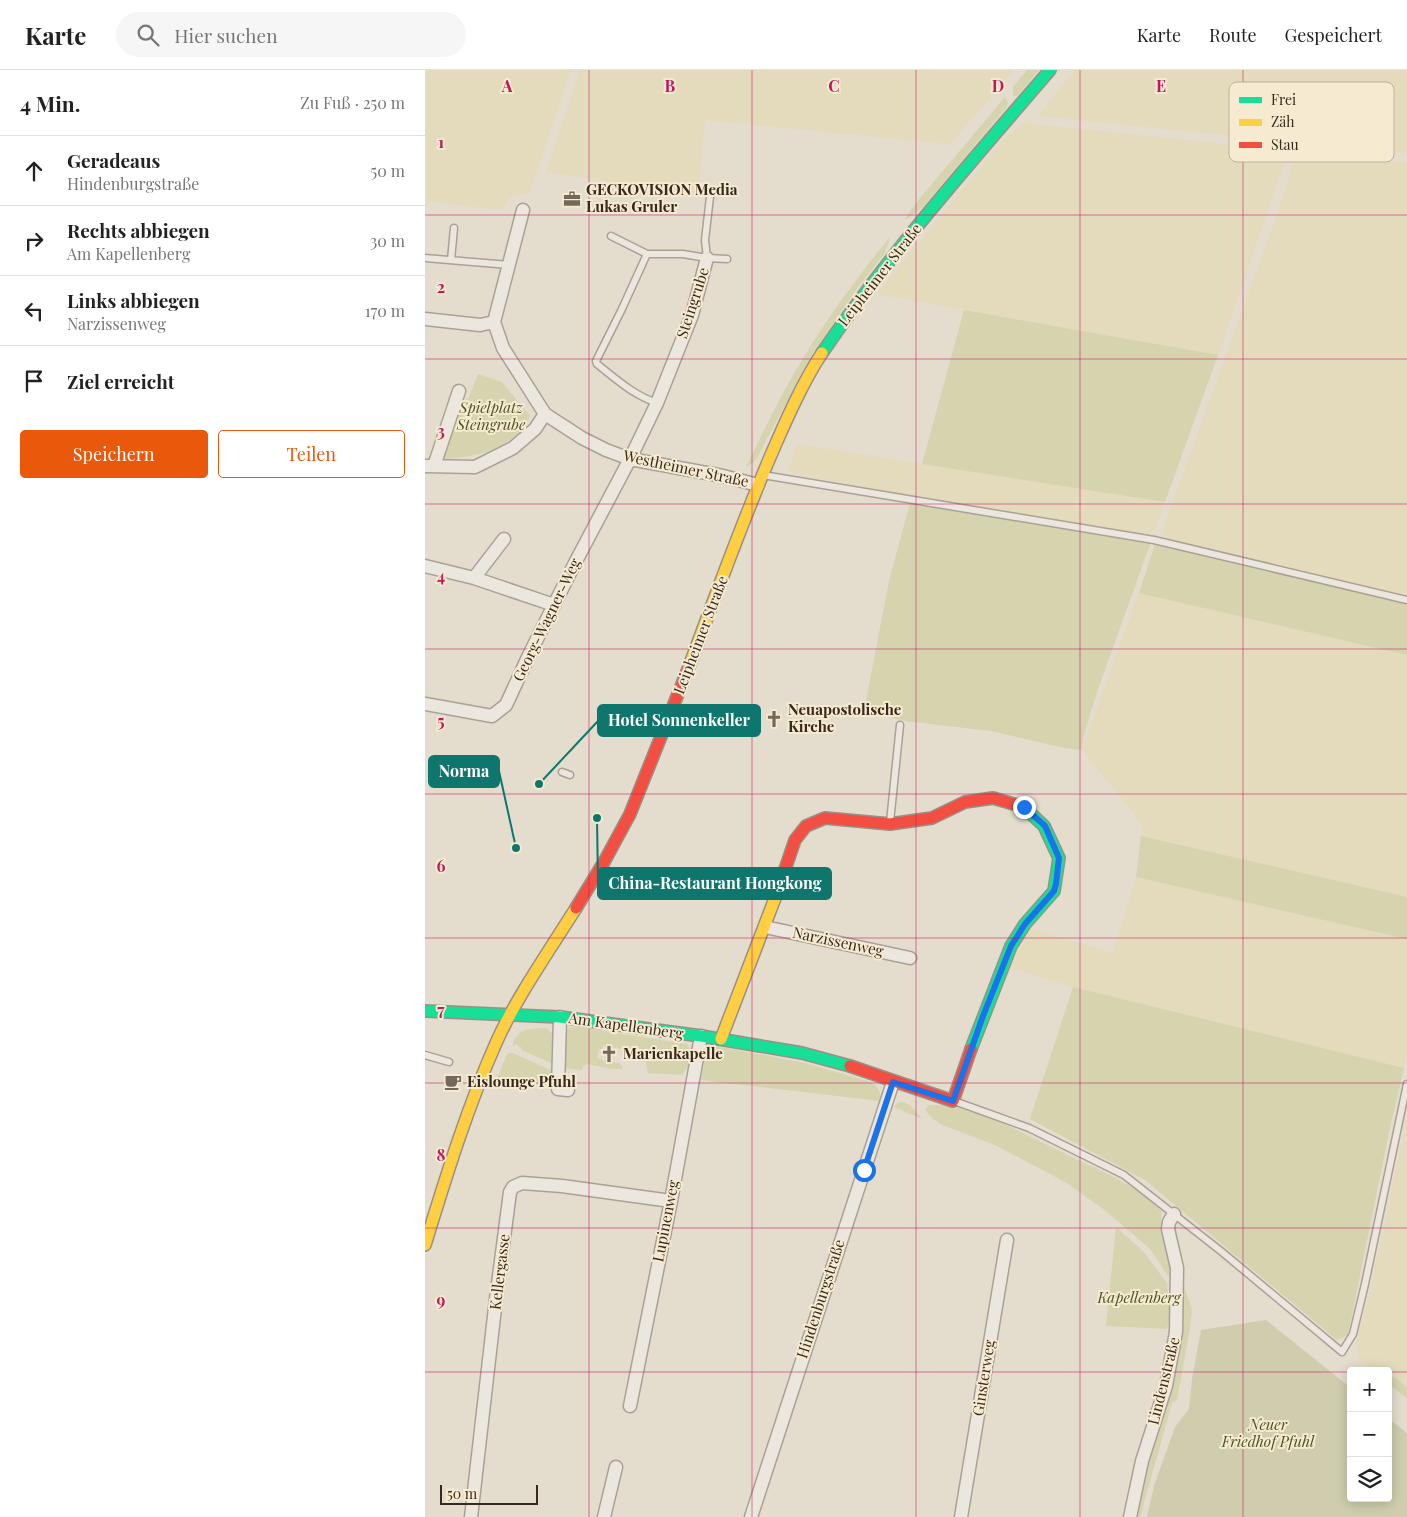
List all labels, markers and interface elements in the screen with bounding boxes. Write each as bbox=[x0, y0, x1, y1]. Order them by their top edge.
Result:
search box bbox=[116, 12, 466, 57]
text: Karte bbox=[25, 19, 86, 51]
icon: search bbox=[134, 21, 162, 49]
text: Hier suchen bbox=[174, 22, 277, 48]
text: Karte bbox=[1137, 23, 1181, 47]
text: Route bbox=[1209, 23, 1257, 47]
text: Gespeichert bbox=[1285, 23, 1382, 47]
text: A bbox=[501, 75, 513, 96]
text: B bbox=[665, 75, 676, 96]
text: C bbox=[828, 75, 840, 96]
text: D bbox=[992, 75, 1004, 96]
text: E bbox=[1156, 75, 1166, 96]
legend bbox=[1229, 82, 1394, 162]
text: 4 Min. bbox=[20, 89, 80, 117]
text: Frei bbox=[1271, 90, 1296, 109]
text: Zu Fuß · 250 m bbox=[300, 92, 405, 113]
text: Zäh bbox=[1271, 112, 1295, 131]
text: 1 bbox=[438, 131, 444, 152]
text: Stau bbox=[1271, 135, 1299, 154]
text: Geradeaus bbox=[67, 147, 160, 173]
icon: ahead bbox=[20, 157, 48, 185]
text: 50 m bbox=[371, 160, 405, 181]
text: Hindenburgstraße bbox=[67, 173, 199, 194]
place label: GECKOVISION Media Lukas Gruler bbox=[586, 179, 738, 216]
office icon: GECKOVISION Media Lukas Gruler bbox=[562, 189, 582, 209]
text: Rechts abbiegen bbox=[67, 217, 210, 243]
street label: Leipheimer Straße bbox=[833, 219, 926, 330]
icon: right bbox=[20, 227, 48, 255]
text: 30 m bbox=[370, 230, 405, 251]
text: Am Kapellenberg bbox=[67, 243, 190, 264]
street label: Steingrube bbox=[671, 265, 713, 341]
text: 2 bbox=[437, 276, 445, 297]
text: Links abbiegen bbox=[67, 287, 200, 313]
icon: left bbox=[20, 297, 48, 325]
text: 170 m bbox=[365, 300, 405, 321]
text: Narzissenweg bbox=[67, 313, 166, 334]
icon: arrive bbox=[20, 367, 48, 395]
text: Ziel erreicht bbox=[67, 368, 175, 394]
park label: Spielplatz Steingrube bbox=[456, 397, 526, 434]
text: 3 bbox=[437, 420, 445, 441]
button: Speichern bbox=[20, 430, 208, 478]
button: Teilen bbox=[218, 430, 405, 478]
street label: Westheimer Straße bbox=[621, 445, 751, 491]
street label: Georg-Wagner-Weg bbox=[508, 555, 585, 685]
text: 4 bbox=[437, 565, 445, 586]
street label: Leipheimer Straße bbox=[668, 573, 732, 697]
place label: Neuapostolische Kirche bbox=[788, 699, 902, 736]
callout: Hotel Sonnenkeller bbox=[598, 705, 760, 736]
text: Hotel Sonnenkeller bbox=[608, 709, 751, 730]
church icon: Neuapostolische Kirche bbox=[764, 709, 784, 729]
text: 5 bbox=[437, 710, 445, 731]
callout: Norma bbox=[429, 756, 499, 787]
text: Norma bbox=[439, 760, 490, 781]
route end bbox=[1013, 796, 1036, 819]
text: 6 bbox=[437, 855, 446, 876]
callout: China-Restaurant Hongkong bbox=[598, 868, 831, 899]
text: China-Restaurant Hongkong bbox=[608, 872, 822, 893]
street label: Narzissenweg bbox=[791, 922, 886, 960]
text: 7 bbox=[437, 999, 445, 1020]
street label: Am Kapellenberg bbox=[566, 1007, 685, 1043]
place label: Marienkapelle bbox=[623, 1043, 723, 1063]
church icon: Marienkapelle bbox=[599, 1044, 619, 1064]
place label: Eislounge Pfuhl bbox=[467, 1071, 576, 1091]
cafe icon: Eislounge Pfuhl bbox=[443, 1072, 463, 1092]
text: 8 bbox=[437, 1144, 446, 1165]
route start bbox=[853, 1159, 876, 1182]
street label: Lupinenweg bbox=[647, 1178, 683, 1263]
street label: Kellergasse bbox=[484, 1233, 514, 1311]
street label: Hindenburgstraße bbox=[791, 1237, 849, 1361]
park label: Kapellenberg bbox=[1097, 1287, 1182, 1307]
text: 9 bbox=[437, 1289, 446, 1310]
street label: Lindenstraße bbox=[1142, 1335, 1184, 1427]
street label: Ginsterweg bbox=[967, 1338, 999, 1417]
map controls bbox=[1347, 1367, 1392, 1502]
button: + bbox=[1347, 1367, 1392, 1412]
button: − bbox=[1347, 1412, 1392, 1457]
park label: Neuer Friedhof Pfuhl bbox=[1221, 1414, 1315, 1451]
button: layers bbox=[1347, 1457, 1392, 1502]
scale bar bbox=[440, 1482, 537, 1505]
text: 50 m bbox=[447, 1484, 477, 1503]

